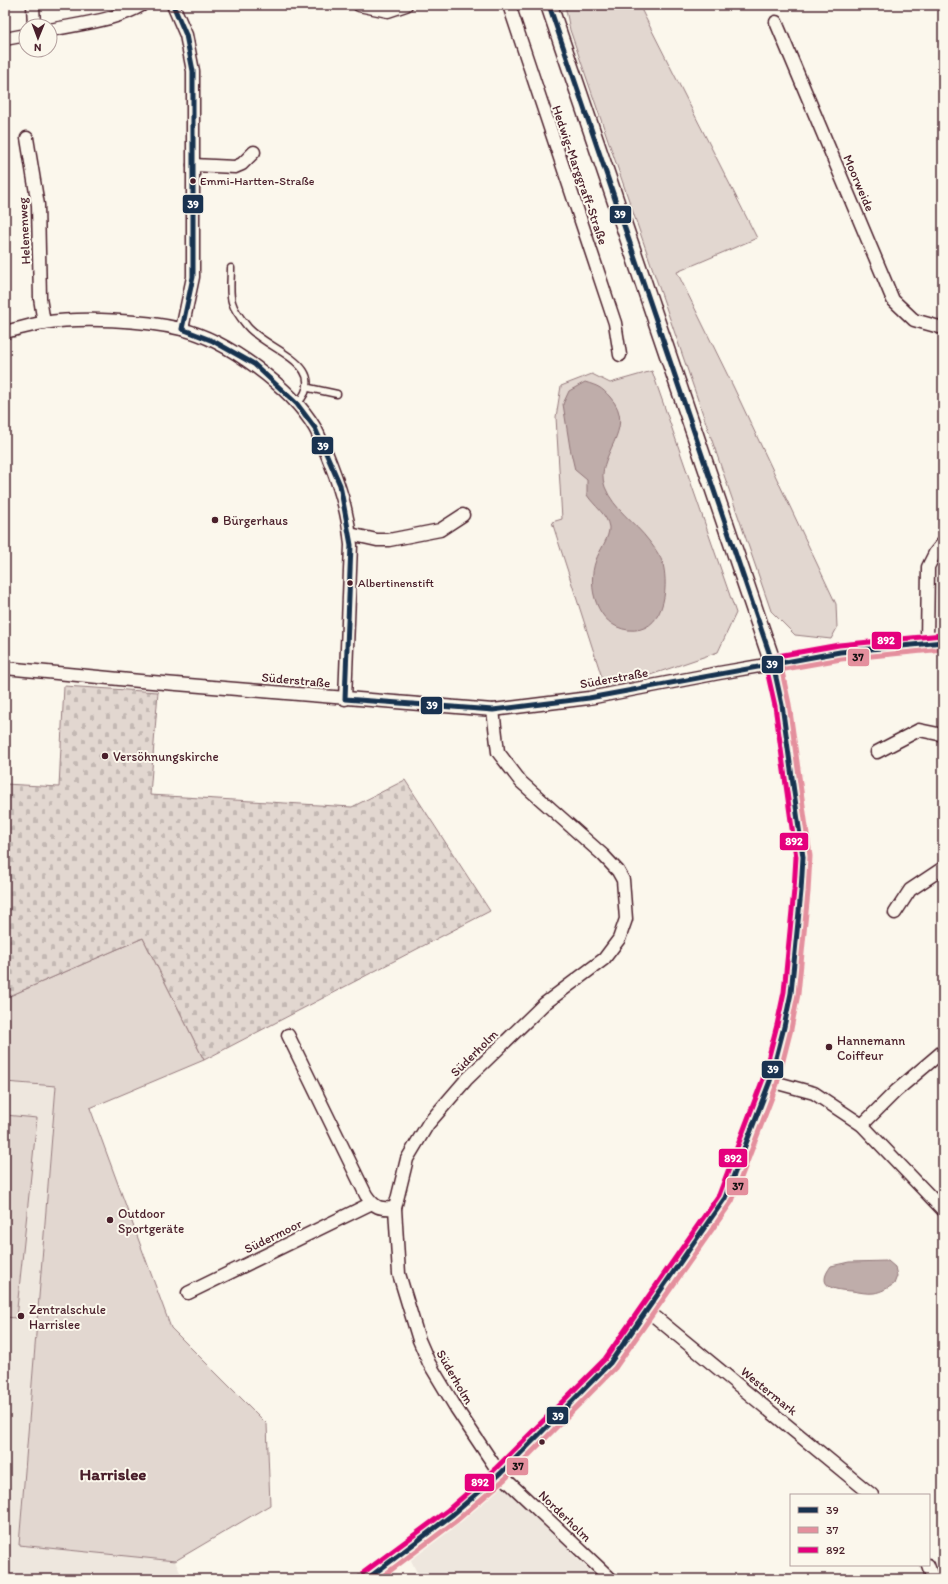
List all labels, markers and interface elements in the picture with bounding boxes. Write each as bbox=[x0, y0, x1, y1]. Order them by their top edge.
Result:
north arrow bbox=[18, 18, 58, 58]
text: N bbox=[34, 41, 42, 54]
street label: Hedwig-Marggraff-Straße bbox=[549, 103, 611, 247]
street label: Moorweide bbox=[840, 152, 878, 214]
place label: Emmi-Hartten-Straße bbox=[200, 174, 315, 188]
marker: Emmi-Hartten-Straße bbox=[188, 176, 198, 186]
line badge: 39 bbox=[182, 194, 204, 214]
street label: Helenenweg bbox=[15, 197, 33, 265]
text: 39 bbox=[187, 198, 199, 211]
line badge: 39 bbox=[609, 205, 632, 224]
text: 39 bbox=[614, 208, 626, 221]
line badge: 39 bbox=[311, 436, 334, 455]
text: 39 bbox=[317, 440, 329, 453]
place label: Bürgerhaus bbox=[223, 513, 288, 528]
marker: Bürgerhaus bbox=[210, 515, 220, 525]
place label: Albertinenstift bbox=[358, 576, 434, 590]
marker: Albertinenstift bbox=[345, 578, 355, 588]
line badge: 892 bbox=[871, 631, 902, 650]
text: 892 bbox=[877, 634, 895, 647]
line badge: 37 bbox=[847, 648, 870, 667]
text: 37 bbox=[852, 651, 864, 664]
line badge: 39 bbox=[761, 655, 784, 674]
text: 39 bbox=[766, 658, 778, 671]
street label: Süderstraße bbox=[579, 665, 649, 691]
street label: Süderstraße bbox=[261, 670, 331, 690]
line badge: 39 bbox=[420, 696, 443, 715]
text: 39 bbox=[426, 699, 438, 712]
place label: Versöhnungskirche bbox=[113, 749, 219, 764]
marker: Versöhnungskirche bbox=[100, 751, 110, 761]
line badge: 892 bbox=[779, 832, 809, 851]
text: 892 bbox=[785, 835, 803, 848]
street label: Süderholm bbox=[447, 1026, 501, 1080]
place label: Hannemann Coiffeur bbox=[837, 1033, 905, 1063]
marker: Hannemann Coiffeur bbox=[824, 1042, 834, 1052]
line badge: 39 bbox=[761, 1060, 784, 1079]
text: 39 bbox=[767, 1063, 779, 1076]
line badge: 892 bbox=[718, 1148, 748, 1168]
text: 892 bbox=[724, 1152, 742, 1165]
line badge: 37 bbox=[726, 1177, 749, 1196]
text: 37 bbox=[732, 1180, 744, 1193]
place label: Outdoor Sportgeräte bbox=[118, 1206, 184, 1236]
marker: Outdoor Sportgeräte bbox=[105, 1215, 115, 1225]
street label: Südermoor bbox=[242, 1215, 305, 1256]
place label: Zentralschule Harrislee bbox=[29, 1302, 106, 1332]
marker: Zentralschule Harrislee bbox=[16, 1311, 26, 1321]
street label: Süderholm bbox=[433, 1347, 477, 1407]
street label: Westermark bbox=[738, 1364, 800, 1418]
line badge: 39 bbox=[546, 1406, 569, 1425]
text: 39 bbox=[552, 1410, 564, 1423]
unlabelled marker bbox=[537, 1437, 547, 1447]
line badge: 37 bbox=[506, 1457, 529, 1476]
text: 37 bbox=[512, 1460, 524, 1473]
district label: Harrislee bbox=[80, 1464, 146, 1484]
line badge: 892 bbox=[464, 1473, 495, 1492]
text: 892 bbox=[471, 1476, 489, 1489]
street label: Norderholm bbox=[536, 1487, 594, 1545]
legend bbox=[790, 1494, 930, 1566]
text: 39 bbox=[826, 1503, 839, 1517]
text: 37 bbox=[826, 1523, 839, 1537]
text: 892 bbox=[826, 1543, 846, 1557]

